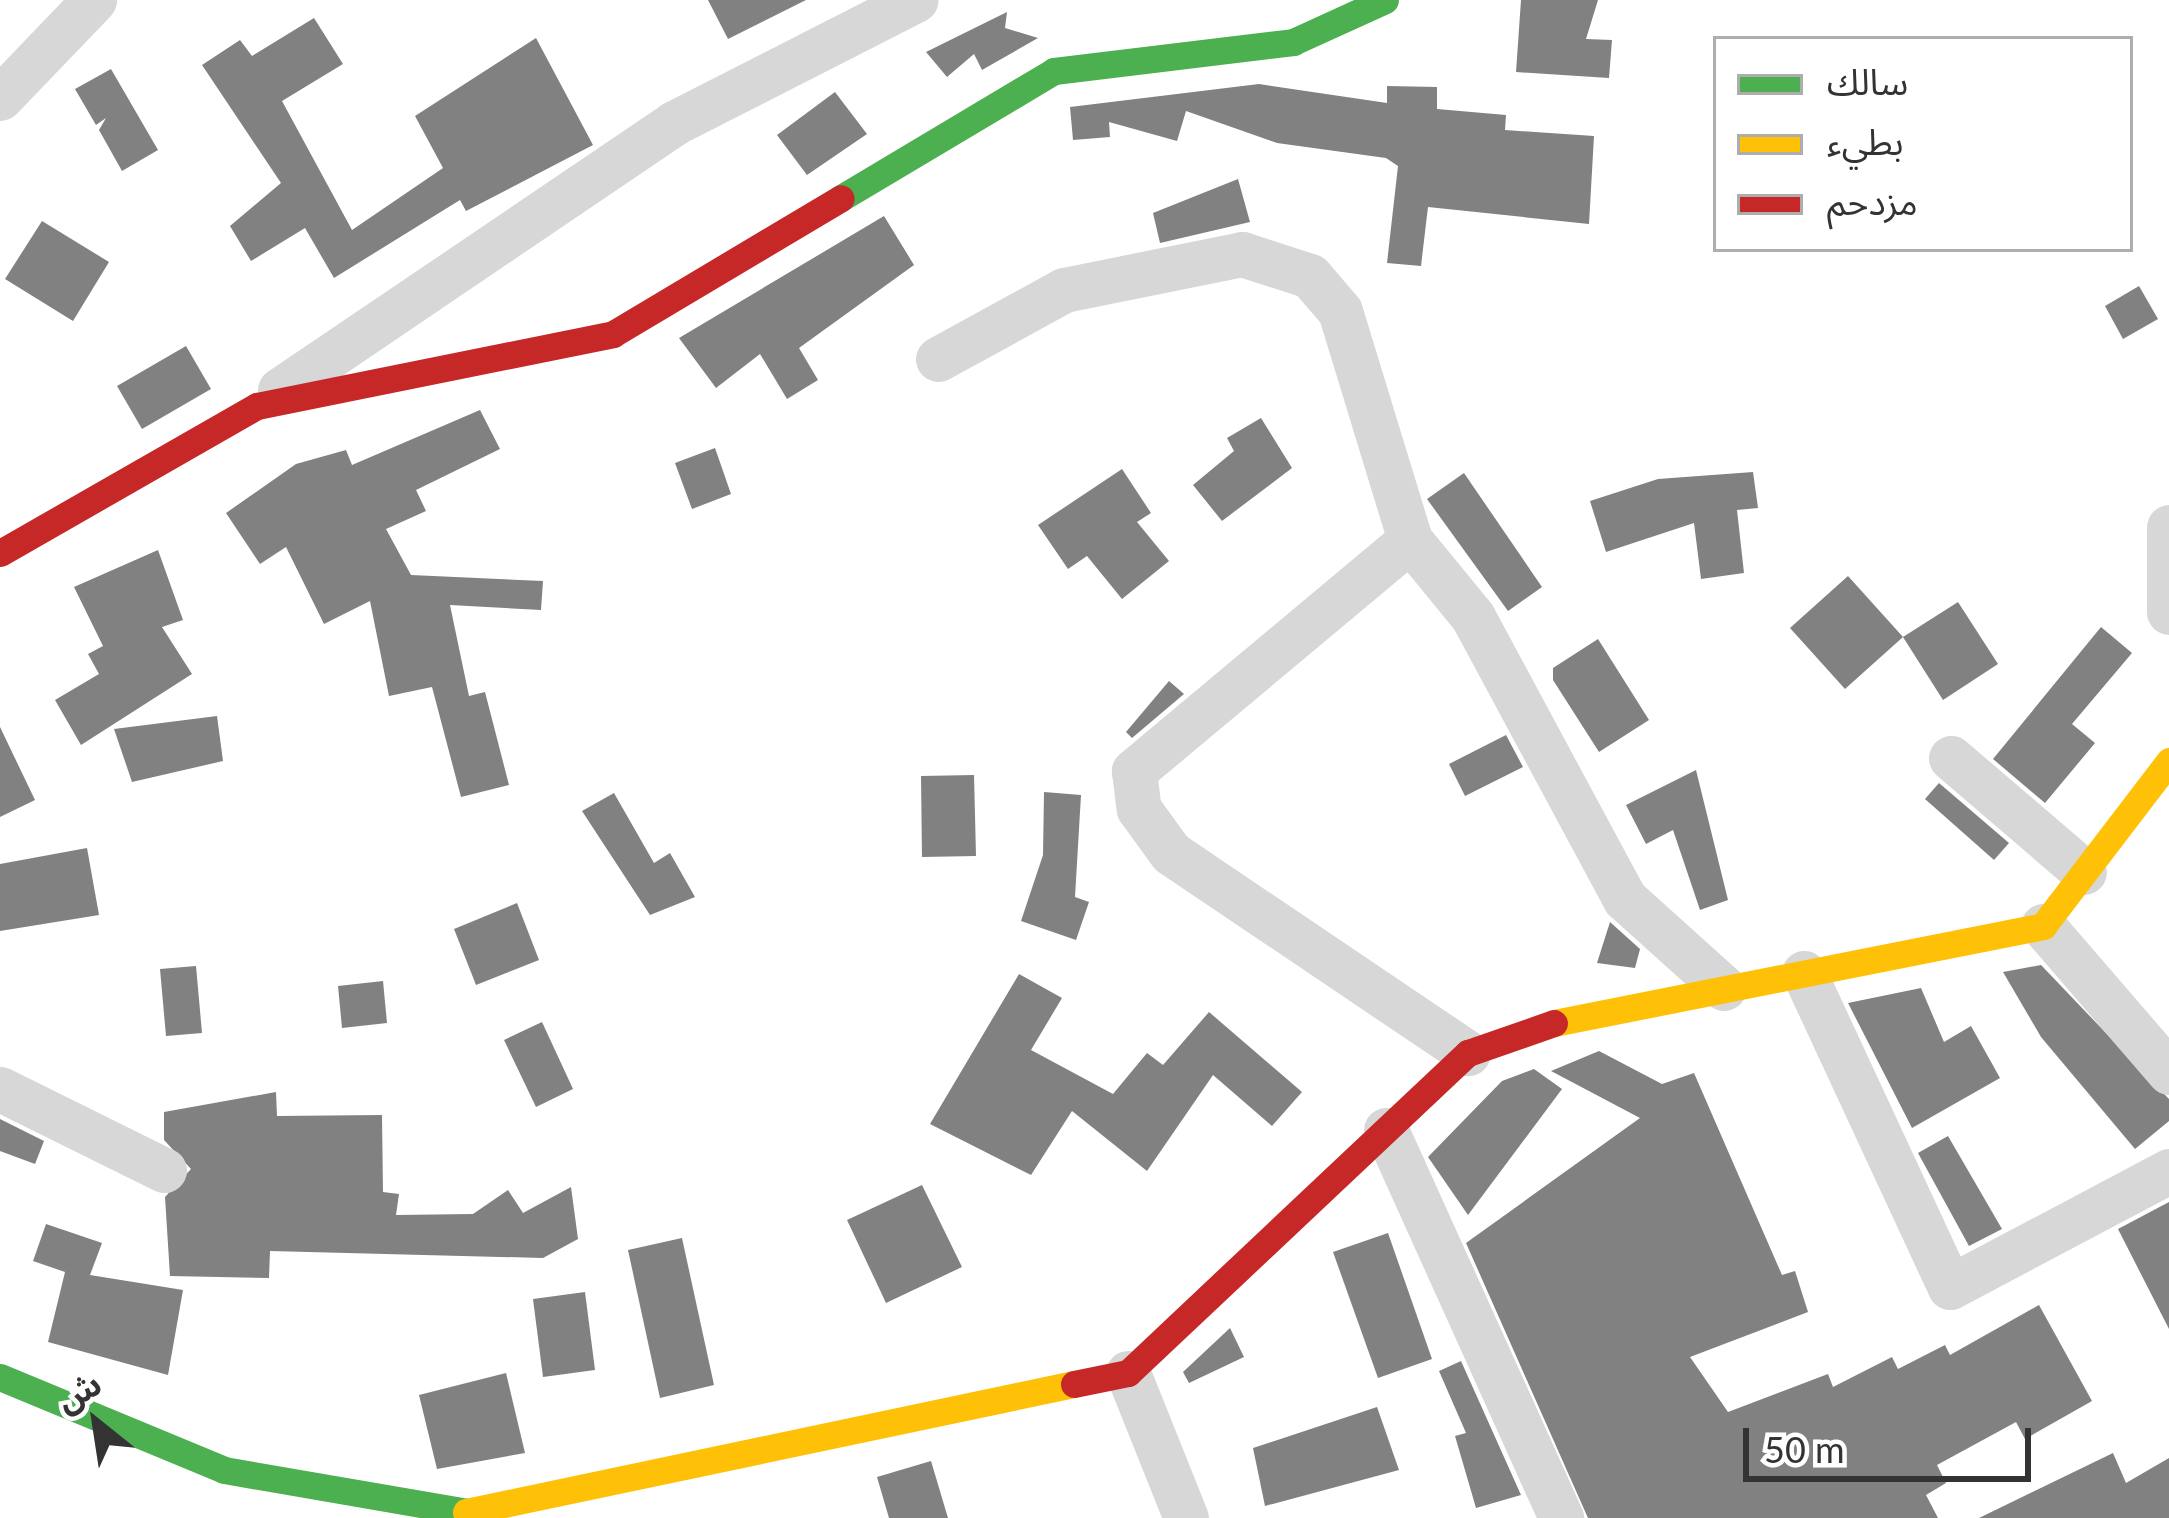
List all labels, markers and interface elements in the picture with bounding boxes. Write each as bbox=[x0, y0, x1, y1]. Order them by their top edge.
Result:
legend bbox=[1713, 36, 2133, 252]
text: سالك bbox=[1827, 59, 1908, 103]
text: بطيء bbox=[1827, 119, 1904, 163]
text: مزدحم bbox=[1827, 179, 1918, 223]
north arrow bbox=[36, 1362, 156, 1482]
text: ش bbox=[48, 1362, 108, 1419]
scale bar bbox=[1749, 1404, 2037, 1478]
text: 50 m bbox=[1764, 1427, 1845, 1471]

